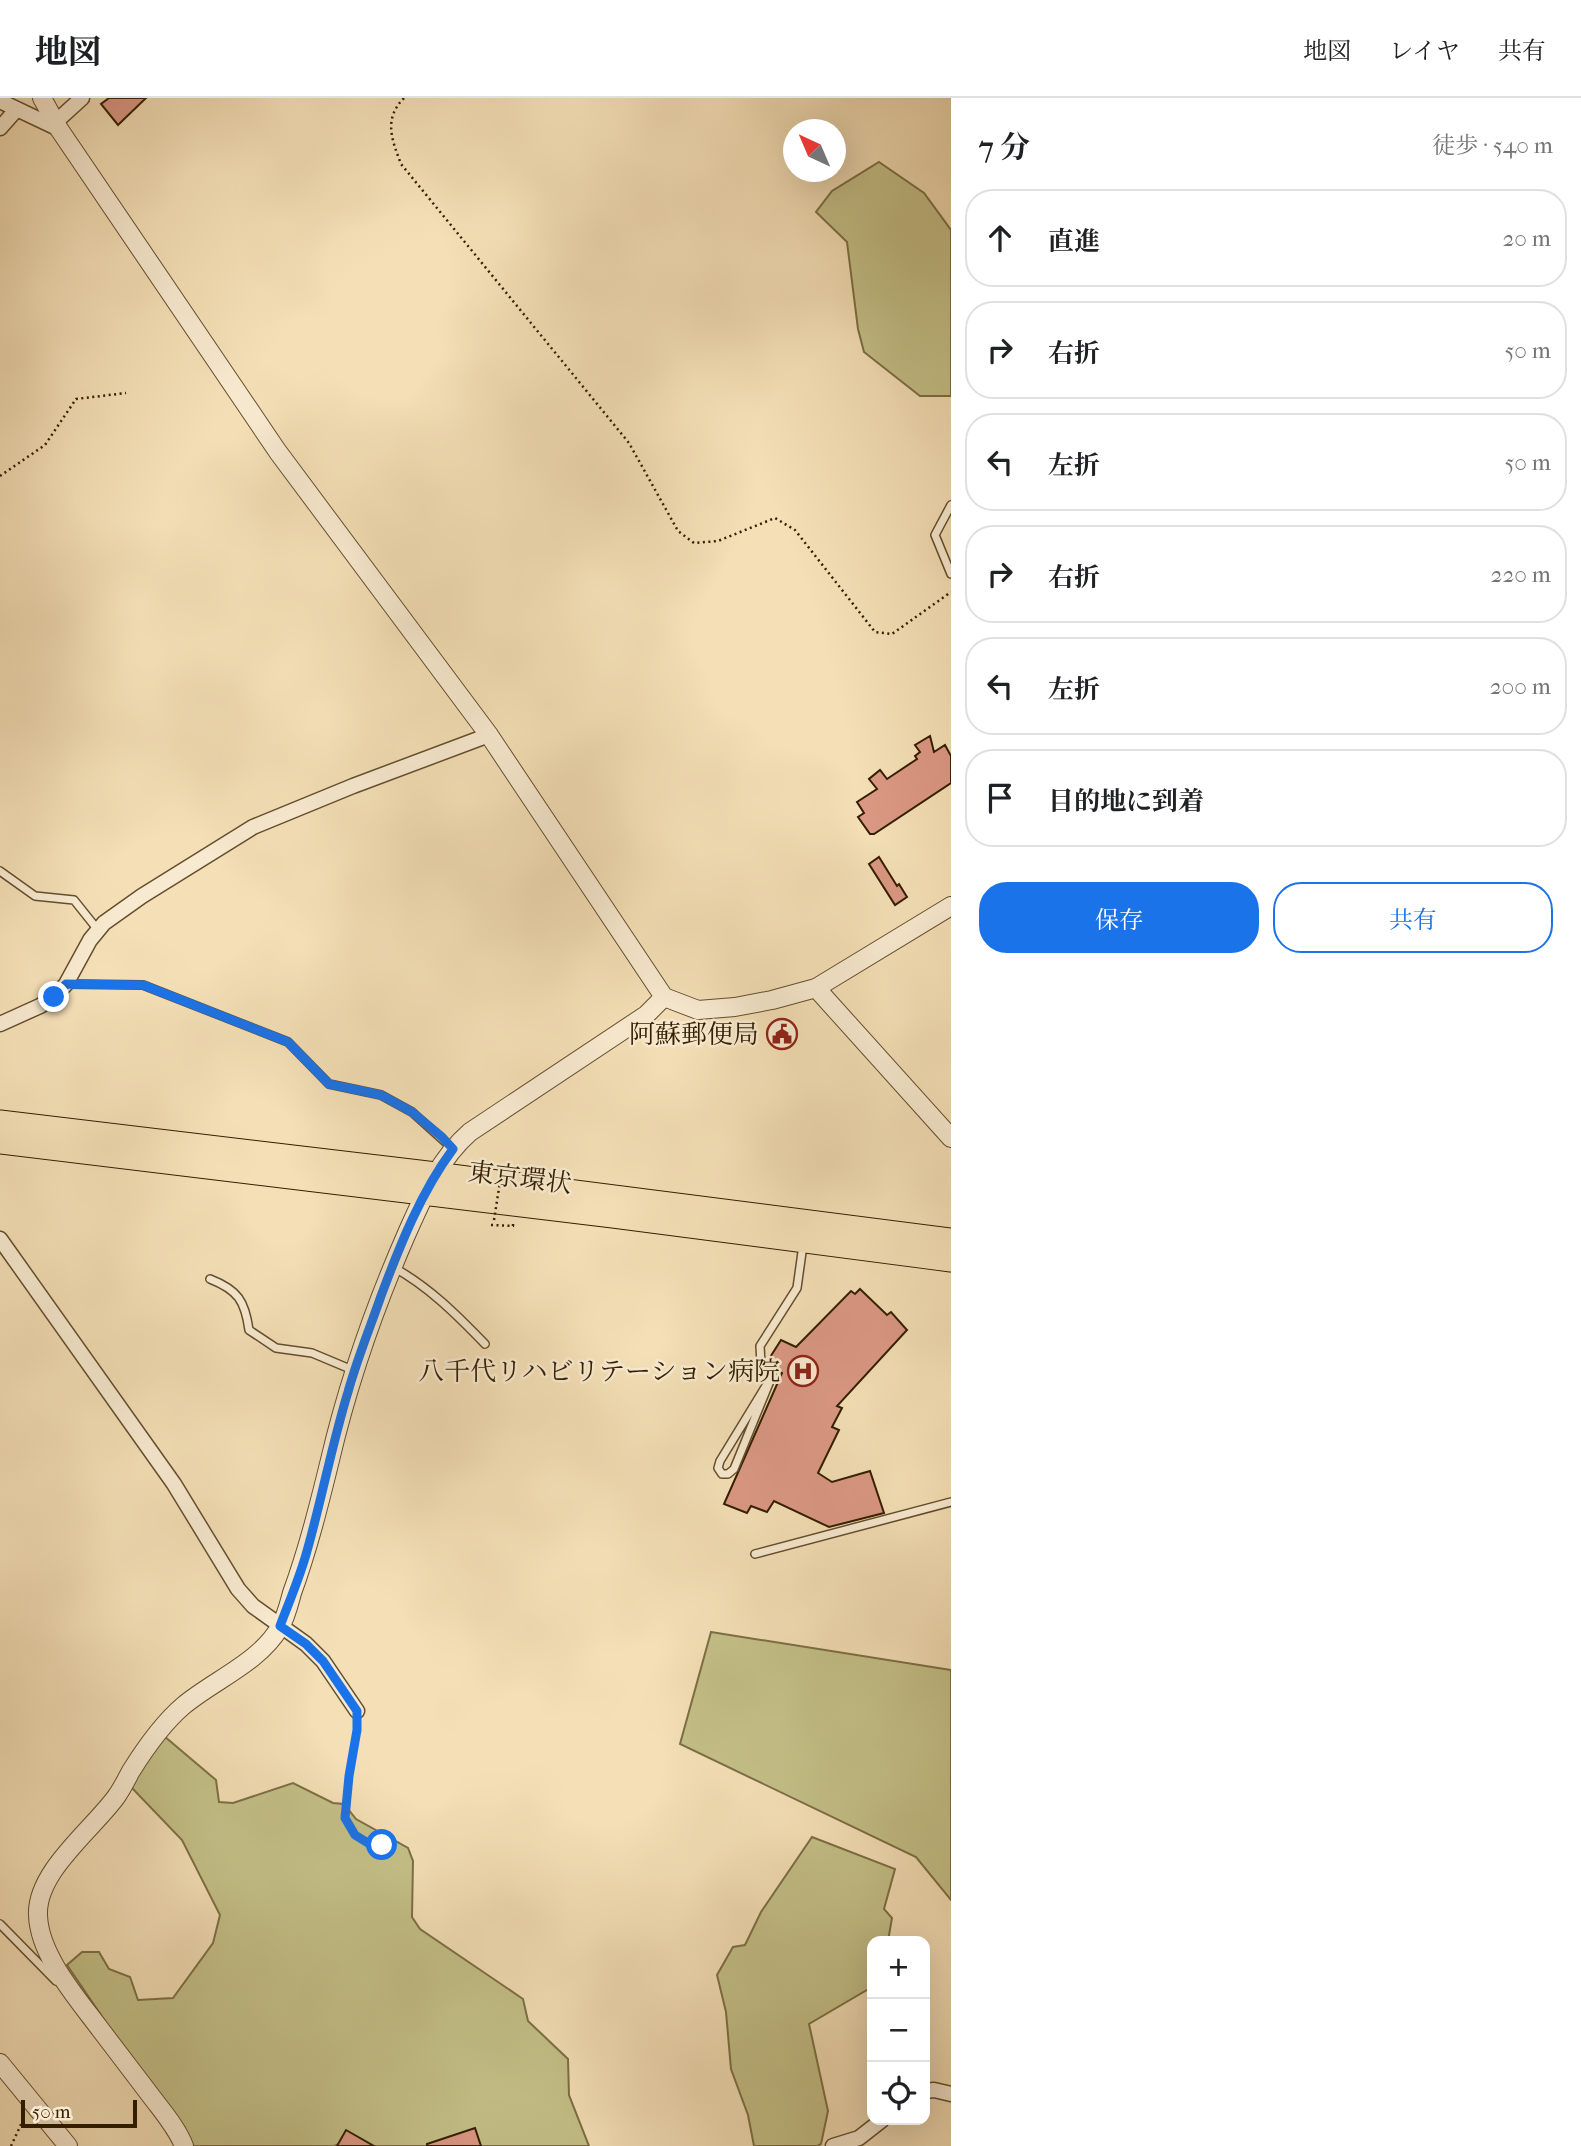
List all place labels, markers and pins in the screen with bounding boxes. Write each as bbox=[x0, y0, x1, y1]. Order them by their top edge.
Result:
public building icon: 阿蘇郵便局 bbox=[765, 1017, 799, 1051]
place label: 阿蘇郵便局 bbox=[629, 1019, 759, 1050]
hospital icon: 八千代リハビリテーション病院 bbox=[786, 1354, 820, 1388]
place label: 八千代リハビリテーション病院 bbox=[418, 1356, 780, 1387]

